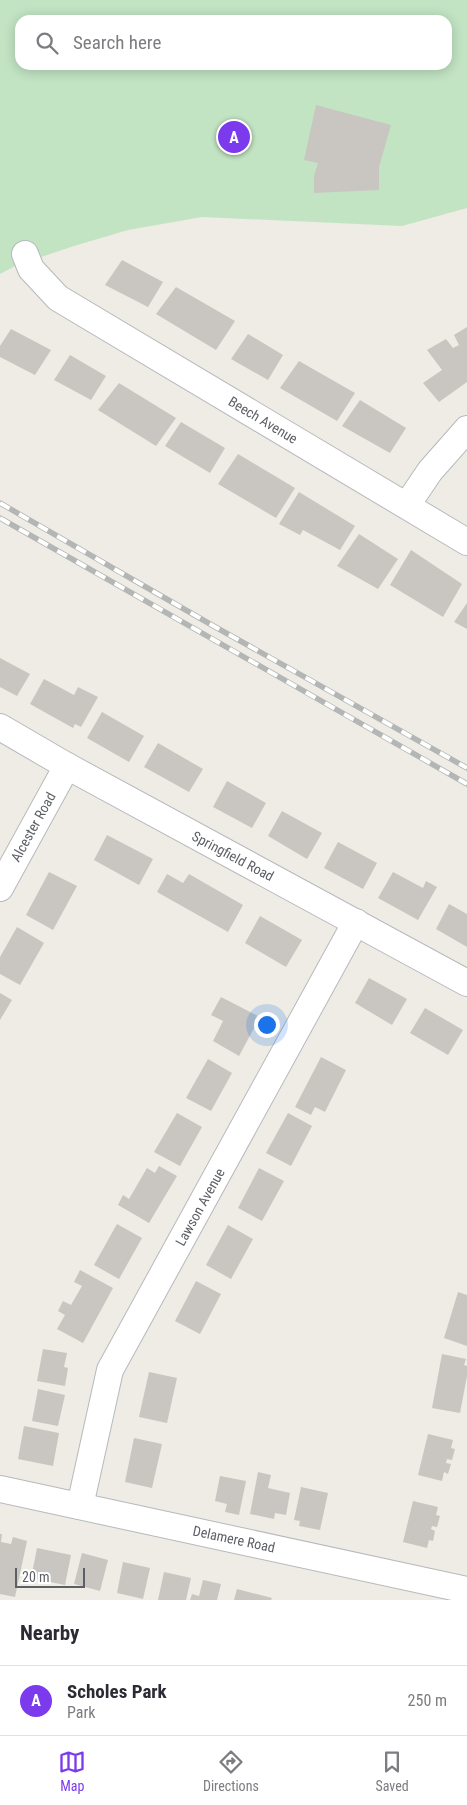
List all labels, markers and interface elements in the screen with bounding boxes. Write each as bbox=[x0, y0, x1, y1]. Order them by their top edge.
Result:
search box bbox=[15, 15, 452, 70]
icon: search bbox=[33, 29, 61, 57]
text: Search here bbox=[73, 31, 161, 54]
pin: A bbox=[218, 118, 250, 156]
street label: Beech Avenue bbox=[226, 393, 301, 447]
street label: Alcester Road bbox=[7, 789, 59, 865]
street label: Springfield Road bbox=[189, 828, 277, 884]
your location bbox=[254, 1012, 280, 1038]
street label: Lawson Avenue bbox=[172, 1165, 228, 1249]
street label: Delamere Road bbox=[191, 1522, 277, 1556]
scale bar bbox=[15, 1565, 85, 1588]
text: 20 m bbox=[22, 1569, 50, 1585]
text: Nearby bbox=[20, 1621, 79, 1645]
text: Scholes Park bbox=[67, 1680, 167, 1703]
text: A bbox=[31, 1691, 41, 1710]
text: 250 m bbox=[408, 1691, 447, 1710]
text: Park bbox=[67, 1703, 96, 1722]
tab: Map bbox=[58, 1748, 86, 1794]
tab: Directions bbox=[203, 1748, 259, 1794]
tab: Saved bbox=[375, 1748, 409, 1794]

